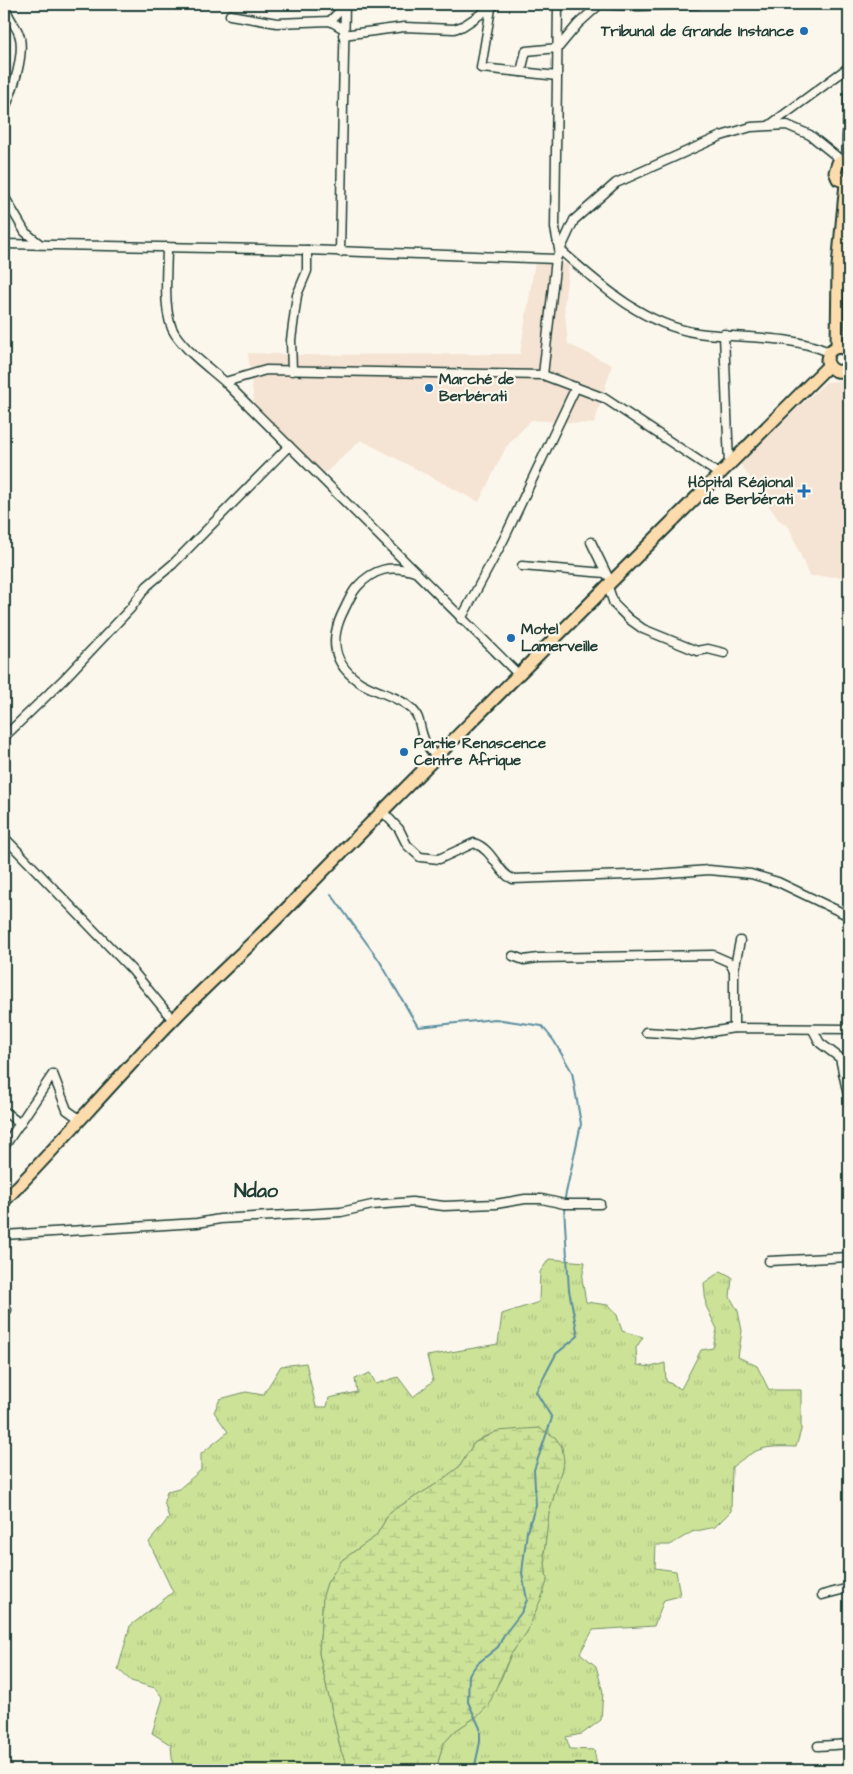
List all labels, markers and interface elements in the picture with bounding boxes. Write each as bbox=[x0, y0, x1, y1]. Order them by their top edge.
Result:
place label: Tribunal de Grande Instance bbox=[600, 21, 794, 42]
marker: Tribunal de Grande Instance bbox=[798, 25, 810, 37]
place label: Marché de Berbérati bbox=[439, 369, 514, 407]
marker: Marché de Berbérati bbox=[423, 382, 435, 394]
place label: Hôpital Régional de Berbérati bbox=[688, 472, 794, 510]
marker: Hôpital Régional de Berbérati bbox=[797, 484, 811, 498]
place label: Motel Lamerveille bbox=[521, 619, 598, 657]
marker: Motel Lamerveille bbox=[505, 632, 517, 644]
place label: Partie Renascence Centre Afrique bbox=[414, 733, 546, 771]
marker: Partie Renascence Centre Afrique bbox=[398, 746, 410, 758]
district label: Ndao bbox=[234, 1177, 279, 1205]

